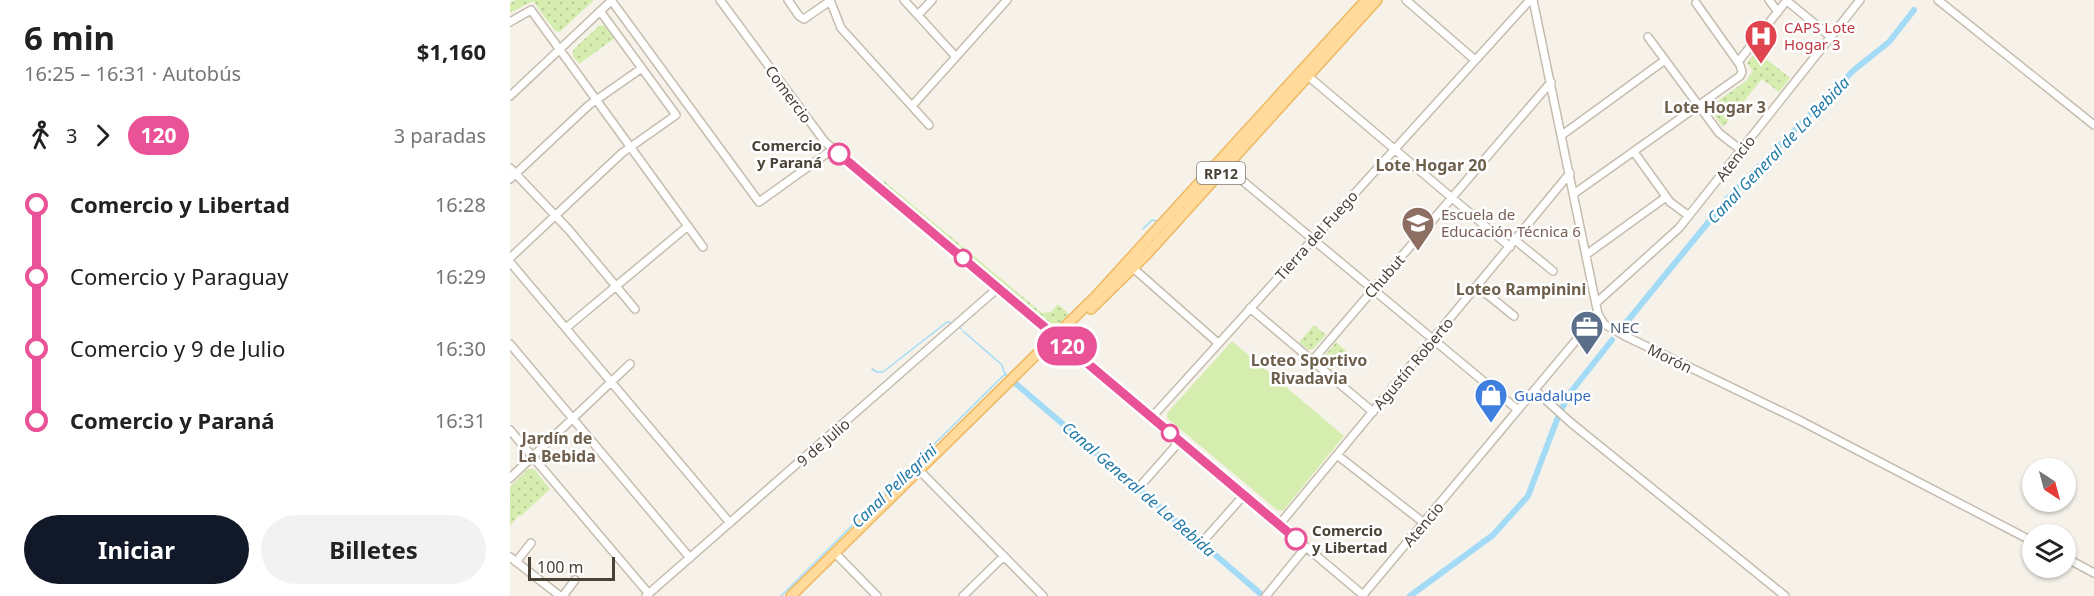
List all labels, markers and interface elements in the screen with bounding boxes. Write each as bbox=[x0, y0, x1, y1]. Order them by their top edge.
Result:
text: 6 min bbox=[24, 15, 115, 60]
place label: CAPS Lote Hogar 3 bbox=[1784, 17, 1855, 54]
hospital icon: CAPS Lote Hogar 3 bbox=[1743, 18, 1779, 65]
text: $1,160 bbox=[417, 36, 486, 66]
text: 16:25 – 16:31 · Autobús bbox=[24, 60, 241, 87]
street label: Comercio bbox=[761, 61, 817, 127]
water label: Canal General de La Bebida bbox=[1702, 72, 1854, 228]
district label: Lote Hogar 3 bbox=[1664, 96, 1766, 118]
icon: walk bbox=[24, 119, 57, 152]
icon: forward bbox=[86, 119, 119, 152]
text: 120 bbox=[140, 121, 177, 149]
text: 3 bbox=[66, 122, 77, 149]
text: 3 paradas bbox=[394, 122, 486, 149]
street label: Atencio bbox=[1711, 131, 1759, 185]
place label: Comercio y Paraná bbox=[751, 135, 822, 172]
marker: Comercio y Paraná bbox=[828, 143, 850, 165]
district label: Lote Hogar 20 bbox=[1375, 154, 1487, 176]
road number: RP12 bbox=[1197, 162, 1245, 184]
street label: Tierra del Fuego bbox=[1270, 186, 1362, 284]
text: Comercio y Libertad bbox=[70, 189, 290, 219]
text: 16:28 bbox=[435, 191, 486, 218]
place label: Escuela de Educación Técnica 6 bbox=[1441, 204, 1581, 241]
school or university icon: Escuela de Educación Técnica 6 bbox=[1400, 205, 1436, 252]
unlabelled marker bbox=[954, 249, 972, 267]
street label: Chubut bbox=[1359, 249, 1409, 302]
text: Comercio y Paraguay bbox=[70, 261, 288, 291]
text: 16:29 bbox=[435, 263, 486, 290]
district label: Loteo Rampinini bbox=[1456, 278, 1586, 300]
office icon: NEC bbox=[1569, 309, 1605, 356]
street label: Agustín Roberto bbox=[1369, 313, 1457, 413]
place label: NEC bbox=[1610, 317, 1640, 337]
line badge: 120 bbox=[1032, 326, 1102, 366]
text: 120 bbox=[1049, 332, 1085, 360]
text: Comercio y 9 de Julio bbox=[70, 333, 285, 363]
text: 16:30 bbox=[435, 335, 486, 362]
street label: Morón bbox=[1645, 339, 1695, 377]
district label: Loteo Sportivo Rivadavia bbox=[1251, 349, 1367, 389]
shop icon: Guadalupe bbox=[1473, 377, 1509, 424]
place label: Guadalupe bbox=[1514, 385, 1591, 405]
text: Comercio y Paraná bbox=[70, 405, 274, 435]
text: 16:31 bbox=[435, 407, 486, 434]
street label: 9 de Julio bbox=[792, 413, 854, 471]
water label: Canal General de La Bebida bbox=[1058, 416, 1220, 562]
unlabelled marker bbox=[1161, 424, 1179, 442]
district label: Jardín de La Bebida bbox=[518, 427, 596, 467]
water label: Canal Pellegrini bbox=[846, 439, 942, 533]
north arrow bbox=[2022, 458, 2076, 512]
map controls bbox=[2022, 458, 2076, 578]
street label: Atencio bbox=[1398, 497, 1448, 551]
button: Iniciar bbox=[24, 515, 249, 584]
button: Billetes bbox=[261, 515, 486, 584]
place label: Comercio y Libertad bbox=[1312, 520, 1387, 557]
button: layers bbox=[2022, 524, 2076, 578]
marker: Comercio y Libertad bbox=[1285, 528, 1307, 550]
scale bar bbox=[528, 554, 615, 582]
text: 100 m bbox=[537, 556, 584, 578]

